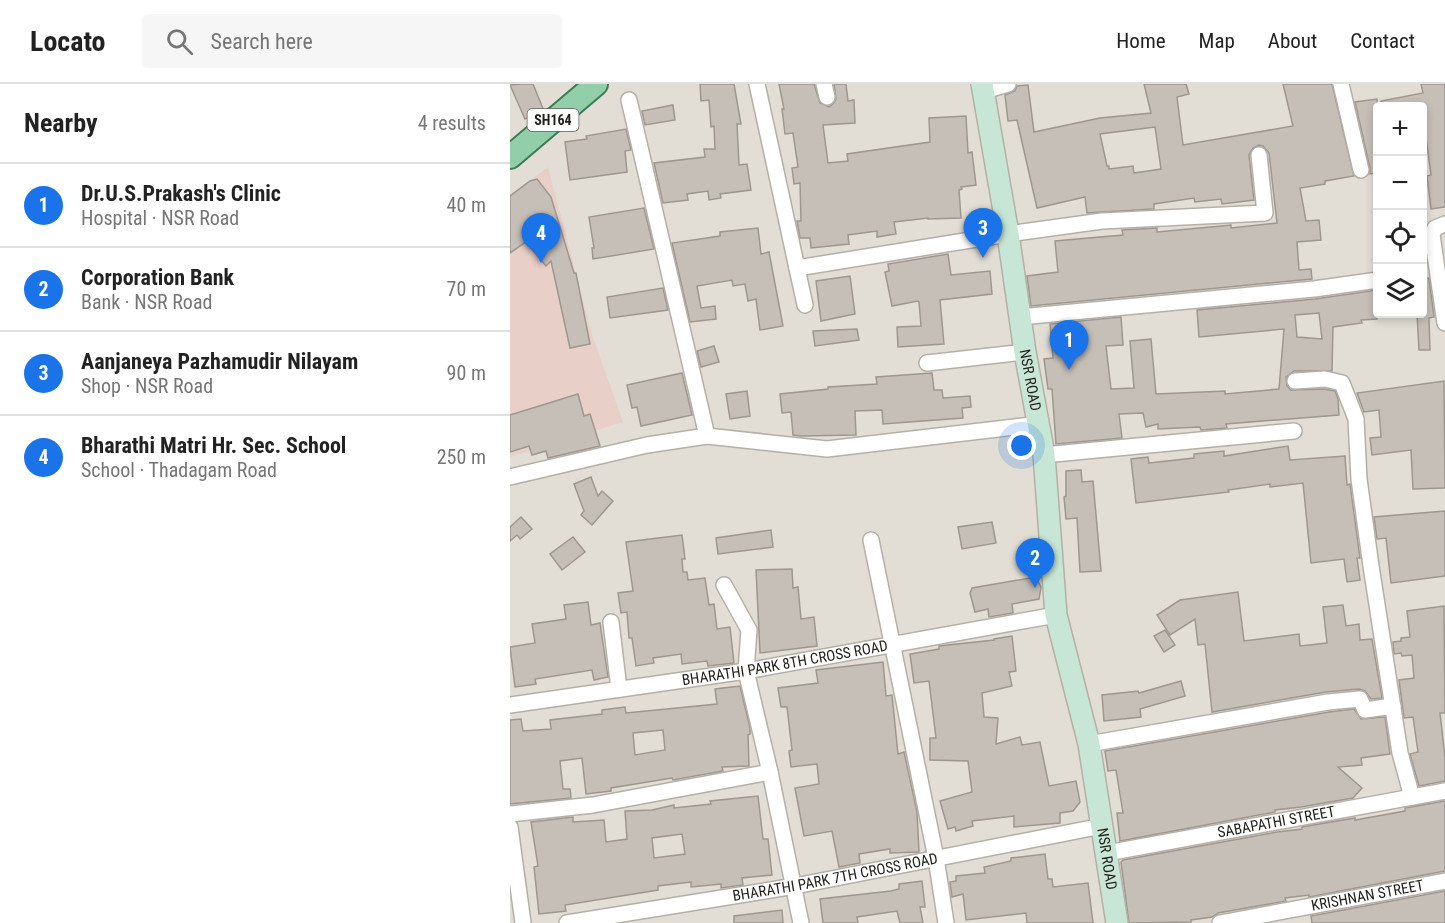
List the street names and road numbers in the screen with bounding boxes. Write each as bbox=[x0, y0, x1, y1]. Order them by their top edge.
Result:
road number: SH164 bbox=[528, 109, 578, 131]
street label: NSR ROAD bbox=[1016, 348, 1045, 412]
street label: BHARATHI PARK 8TH CROSS ROAD bbox=[681, 637, 889, 689]
street label: SABAPATHI STREET bbox=[1216, 802, 1337, 842]
street label: NSR ROAD bbox=[1093, 827, 1121, 891]
street label: BHARATHI PARK 7TH CROSS ROAD bbox=[731, 849, 939, 905]
street label: KRISHNAN STREET bbox=[1310, 876, 1425, 915]

